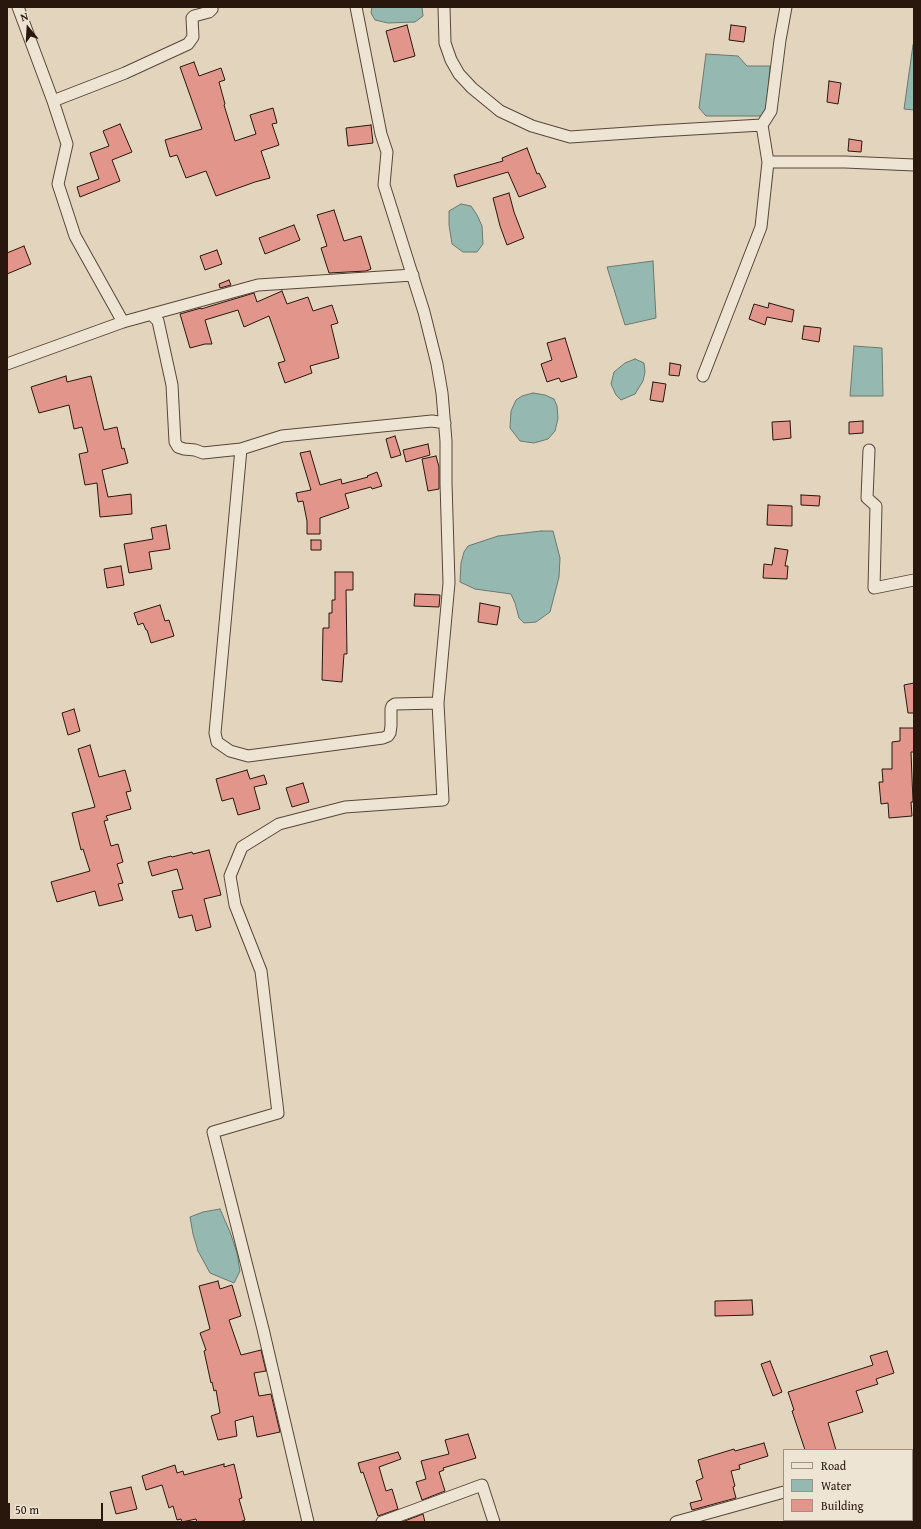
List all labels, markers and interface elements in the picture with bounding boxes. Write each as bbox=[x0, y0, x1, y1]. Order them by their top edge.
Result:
north arrow bbox=[8, 8, 48, 48]
text: N bbox=[18, 8, 30, 25]
legend bbox=[783, 1449, 913, 1521]
text: Road bbox=[821, 1457, 846, 1474]
text: Water bbox=[821, 1477, 851, 1494]
scale bar bbox=[10, 1495, 105, 1521]
text: Building bbox=[821, 1497, 864, 1514]
text: 50 m bbox=[15, 1501, 39, 1518]

